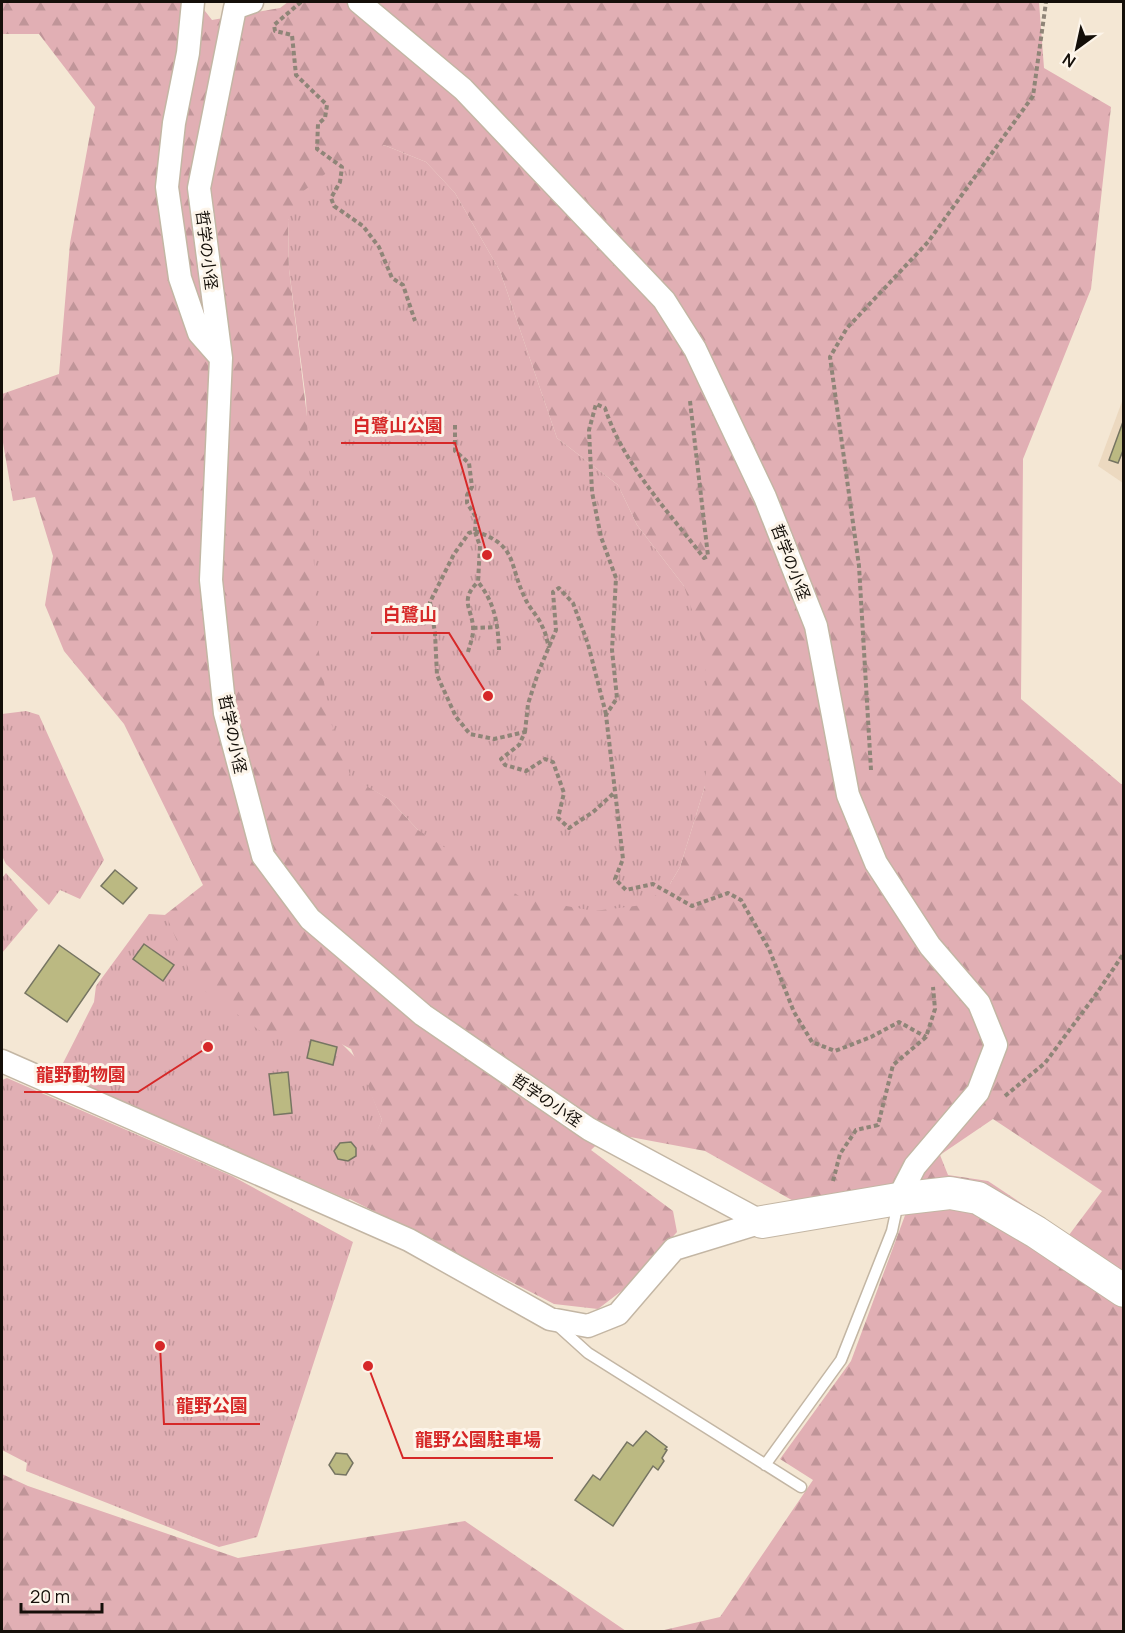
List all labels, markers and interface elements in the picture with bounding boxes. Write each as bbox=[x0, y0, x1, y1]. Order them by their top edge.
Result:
north arrow bbox=[1047, 18, 1107, 78]
text: N bbox=[1058, 48, 1080, 73]
street label: 哲学の小径 bbox=[191, 209, 223, 291]
callout: 白鷺山公園 bbox=[341, 407, 455, 443]
text: 白鷺山公園 bbox=[353, 413, 443, 437]
street label: 哲学の小径 bbox=[766, 521, 816, 603]
callout: 白鷺山 bbox=[371, 597, 449, 633]
text: 白鷺山 bbox=[383, 602, 437, 626]
street label: 哲学の小径 bbox=[214, 693, 252, 775]
callout: 龍野動物園 bbox=[24, 1056, 138, 1092]
text: 龍野動物園 bbox=[36, 1062, 126, 1086]
street label: 哲学の小径 bbox=[508, 1069, 586, 1131]
callout: 龍野公園 bbox=[164, 1388, 260, 1424]
text: 龍野公園 bbox=[176, 1393, 248, 1417]
callout: 龍野公園駐車場 bbox=[403, 1422, 553, 1458]
text: 龍野公園駐車場 bbox=[415, 1427, 541, 1451]
scale bar bbox=[21, 1576, 102, 1614]
text: 20 m bbox=[30, 1584, 70, 1608]

